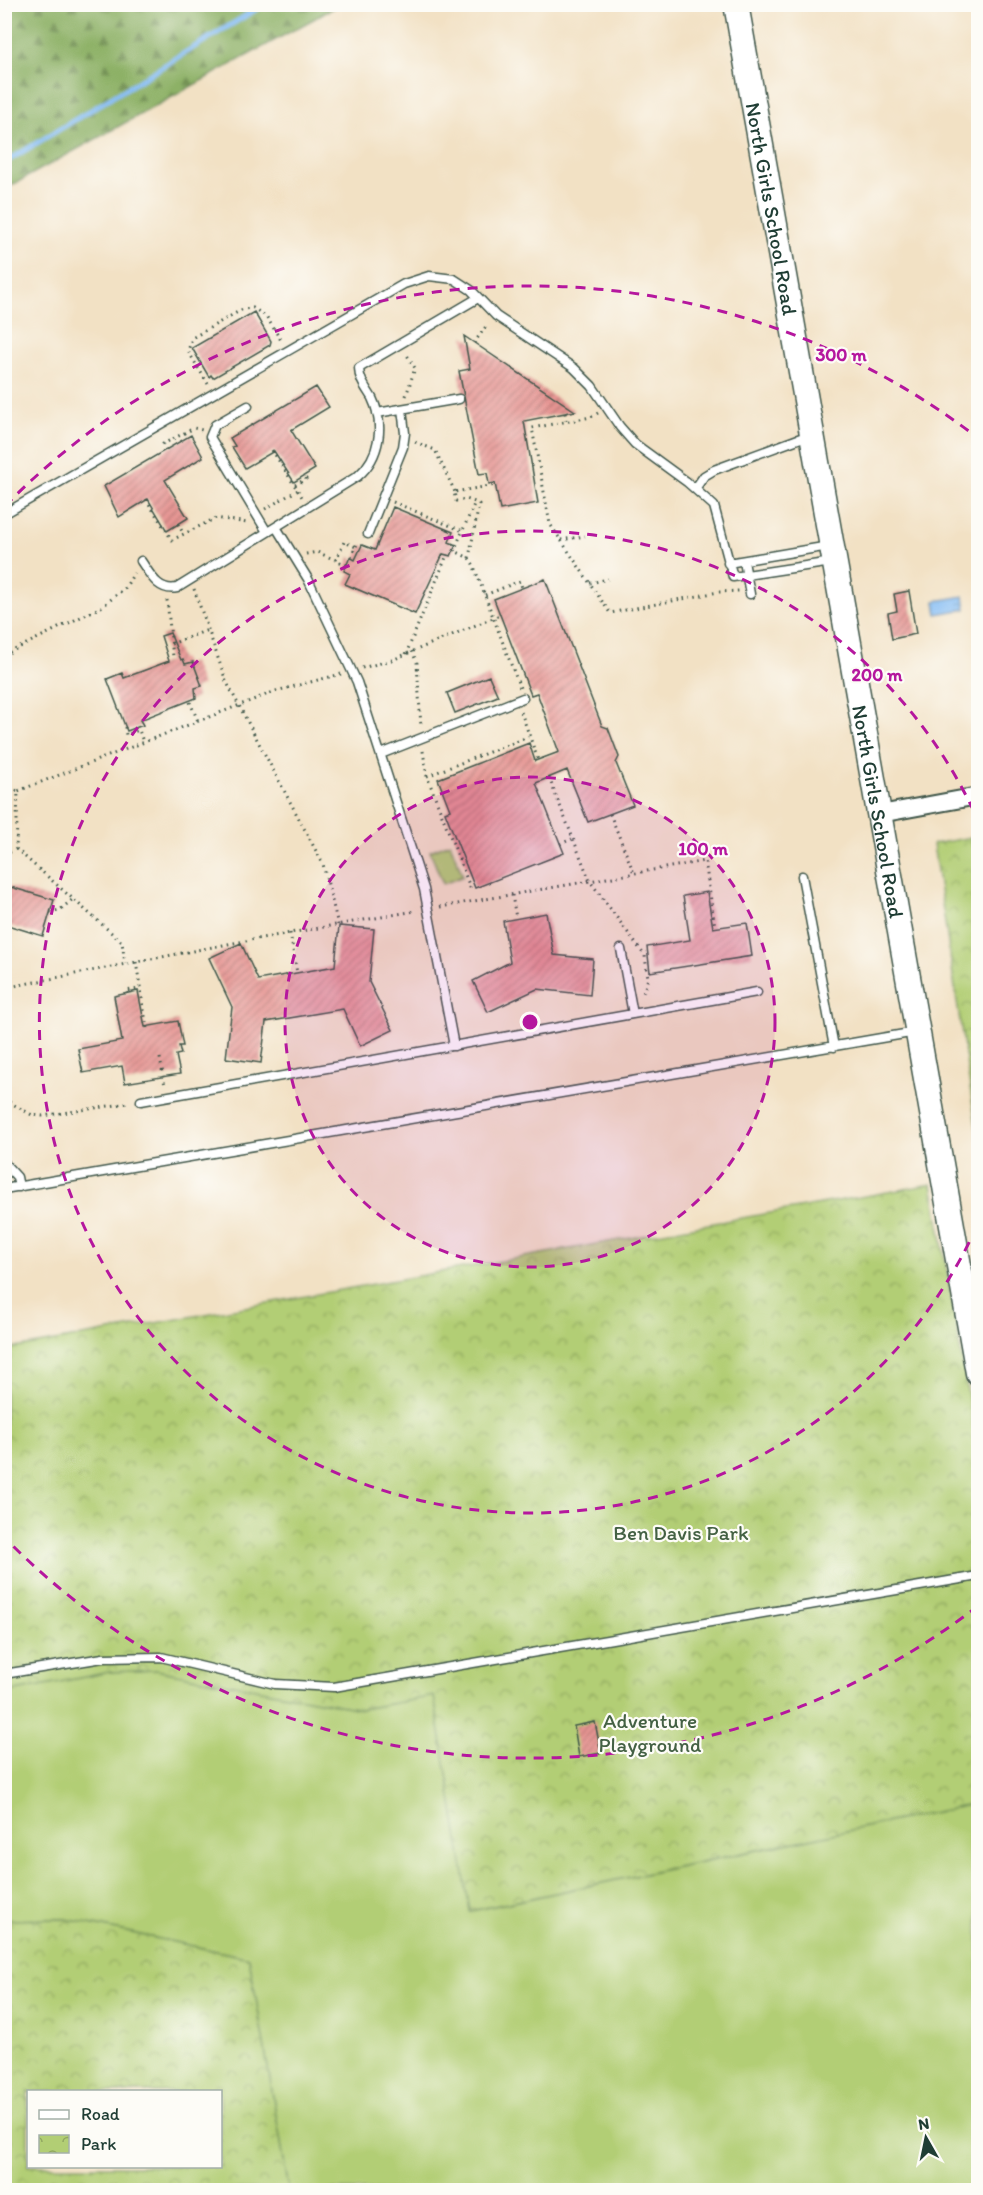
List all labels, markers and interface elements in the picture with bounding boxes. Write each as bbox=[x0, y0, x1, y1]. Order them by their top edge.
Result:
street label: North Girls School Road bbox=[741, 100, 803, 318]
text: 300 m bbox=[815, 344, 867, 366]
text: 200 m bbox=[852, 664, 903, 686]
street label: North Girls School Road bbox=[848, 703, 910, 920]
text: 100 m bbox=[678, 838, 729, 860]
centre of rings bbox=[520, 1012, 540, 1032]
park label: Ben Davis Park bbox=[613, 1520, 749, 1545]
park label: Adventure Playground bbox=[599, 1708, 702, 1757]
legend bbox=[27, 2090, 222, 2168]
text: Road bbox=[81, 2103, 120, 2125]
north arrow bbox=[896, 2108, 956, 2168]
text: N bbox=[917, 2113, 931, 2134]
text: Park bbox=[81, 2133, 116, 2155]

